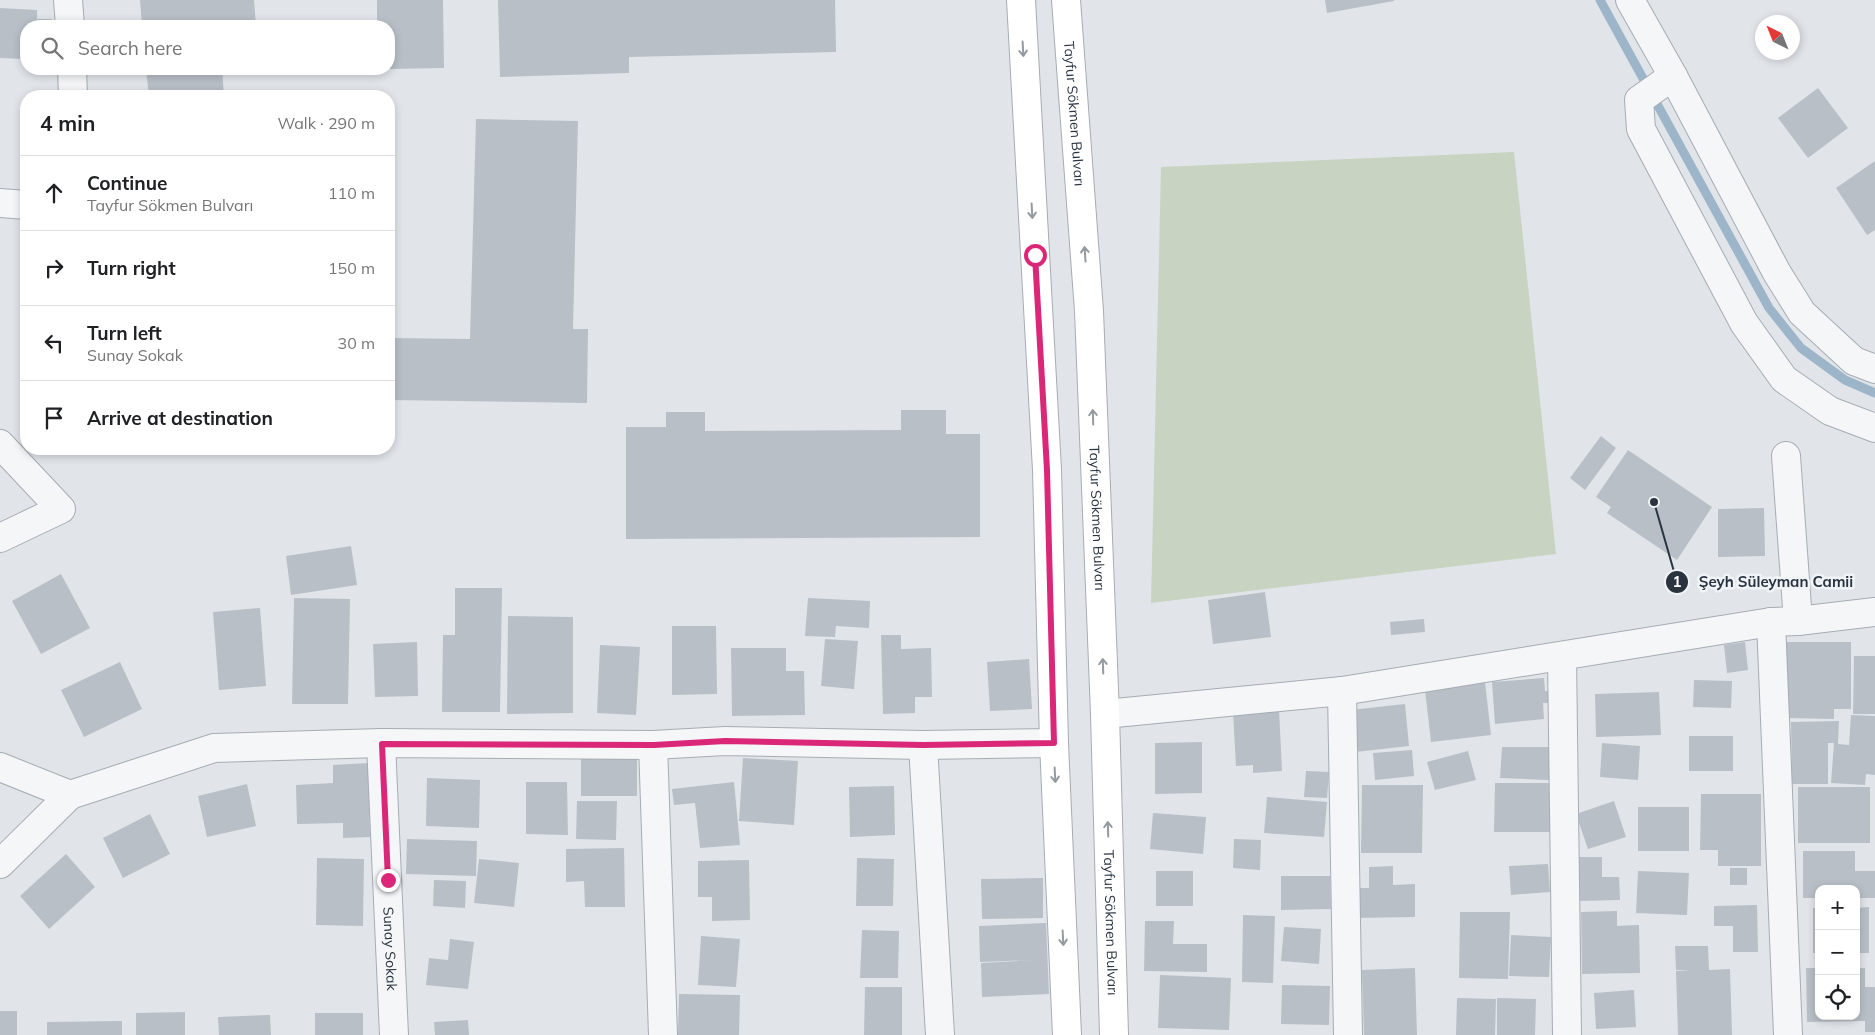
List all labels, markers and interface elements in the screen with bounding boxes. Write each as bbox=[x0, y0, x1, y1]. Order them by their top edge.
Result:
north arrow bbox=[1755, 15, 1800, 60]
search box bbox=[20, 20, 395, 75]
icon: search bbox=[38, 34, 66, 62]
text: Search here bbox=[78, 36, 182, 60]
one-way arrow bbox=[1019, 40, 1028, 56]
street label: Tayfur Sökmen Bulvarı bbox=[1060, 40, 1089, 187]
text: 4 min bbox=[40, 110, 95, 136]
text: Walk · 290 m bbox=[277, 113, 375, 133]
text: Continue bbox=[87, 171, 167, 195]
icon: ahead bbox=[40, 179, 68, 207]
text: 110 m bbox=[328, 183, 375, 203]
text: Tayfur Sökmen Bulvarı bbox=[87, 195, 253, 215]
one-way arrow bbox=[1028, 203, 1037, 219]
route start bbox=[1024, 244, 1047, 267]
one-way arrow bbox=[1081, 247, 1090, 263]
icon: right bbox=[40, 254, 68, 282]
text: Turn right bbox=[87, 256, 176, 280]
text: 150 m bbox=[328, 258, 375, 278]
text: Turn left bbox=[87, 321, 162, 345]
icon: left bbox=[40, 329, 68, 357]
text: 30 m bbox=[338, 333, 375, 353]
text: Sunay Sokak bbox=[87, 345, 183, 365]
icon: arrive bbox=[40, 404, 68, 432]
text: Arrive at destination bbox=[87, 406, 273, 430]
one-way arrow bbox=[1089, 409, 1098, 425]
street label: Tayfur Sökmen Bulvarı bbox=[1085, 445, 1109, 591]
callout: Şeyh Süleyman Camii bbox=[1664, 567, 1863, 597]
text: 1 bbox=[1672, 572, 1682, 591]
text: Şeyh Süleyman Camii bbox=[1699, 572, 1853, 591]
one-way arrow bbox=[1098, 659, 1108, 675]
one-way arrow bbox=[1051, 767, 1060, 783]
one-way arrow bbox=[1103, 821, 1113, 838]
street label: Tayfur Sökmen Bulvarı bbox=[1100, 850, 1122, 996]
route end bbox=[377, 869, 400, 892]
map controls bbox=[1815, 885, 1860, 1020]
button: + bbox=[1815, 885, 1860, 930]
street label: Sunay Sokak bbox=[379, 906, 401, 992]
one-way arrow bbox=[1058, 929, 1067, 945]
button: − bbox=[1815, 930, 1860, 975]
button: locate bbox=[1815, 975, 1860, 1020]

